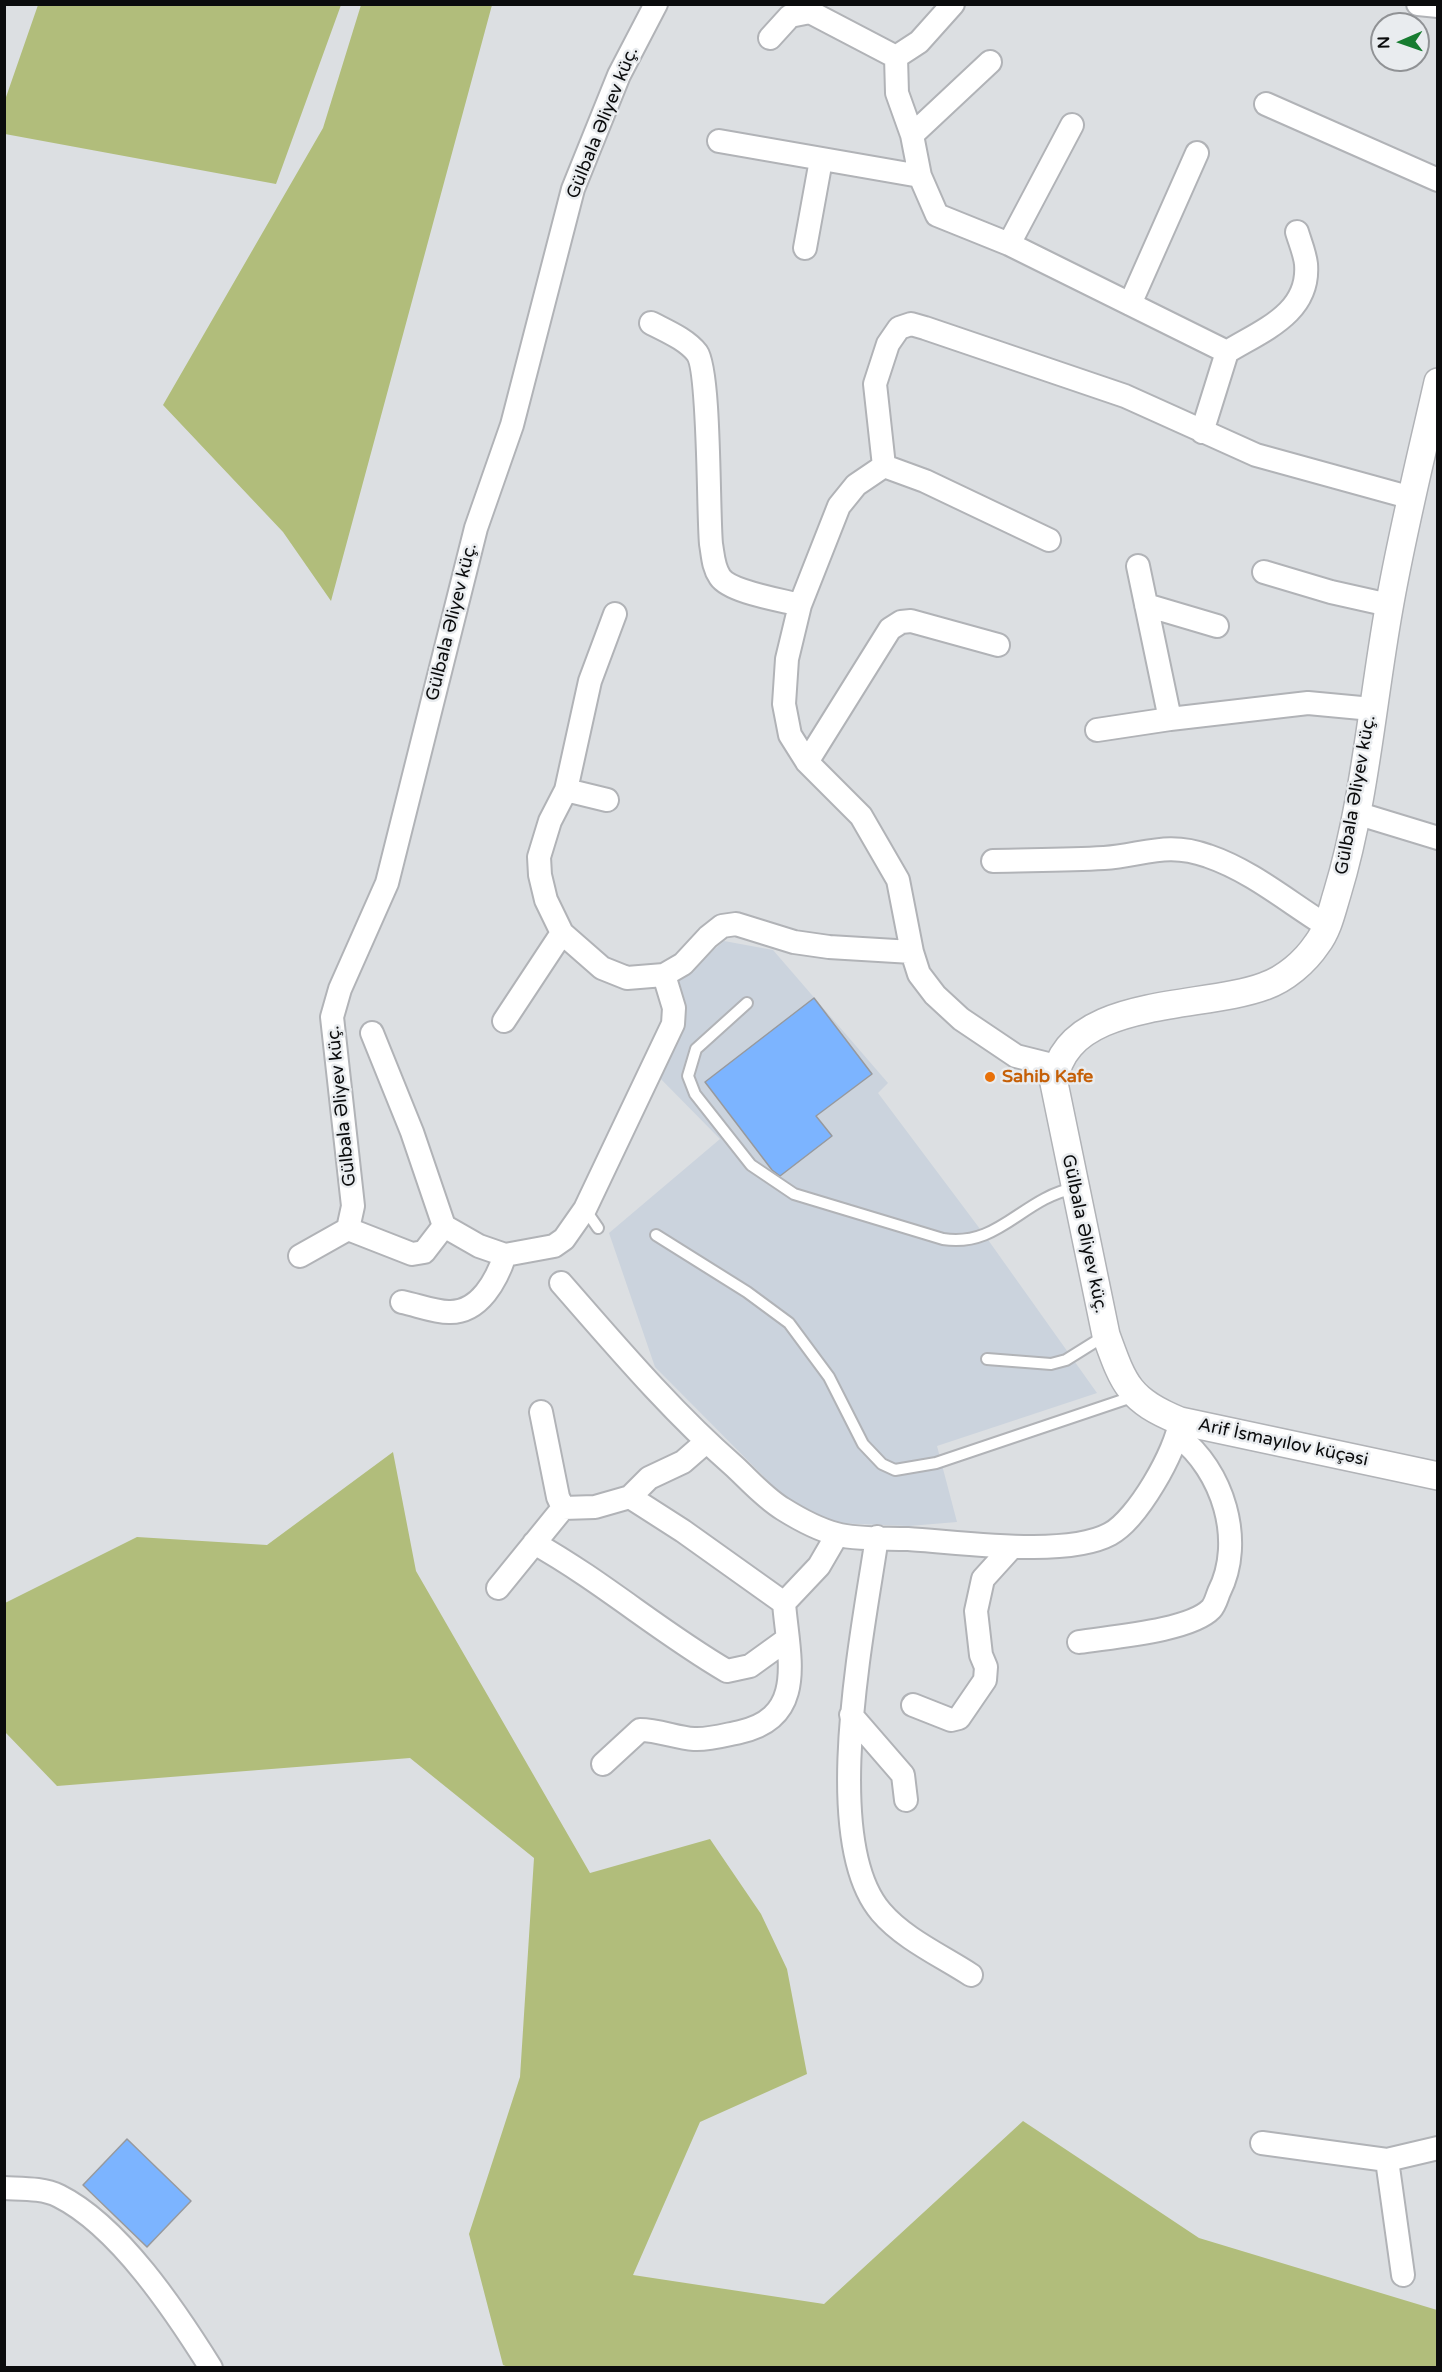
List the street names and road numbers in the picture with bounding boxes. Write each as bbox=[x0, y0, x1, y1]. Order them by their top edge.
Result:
street label: Gülbala Əliyev küç. bbox=[563, 44, 643, 202]
street label: Gülbala Əliyev küç. bbox=[422, 541, 482, 703]
street label: Gülbala Əliyev küç. bbox=[1331, 713, 1381, 877]
street label: Gülbala Əliyev küç. bbox=[323, 1024, 361, 1188]
street label: Gülbala Əliyev küç. bbox=[1057, 1153, 1111, 1315]
street label: Arif İsmayılov küçəsi bbox=[1196, 1414, 1370, 1472]

